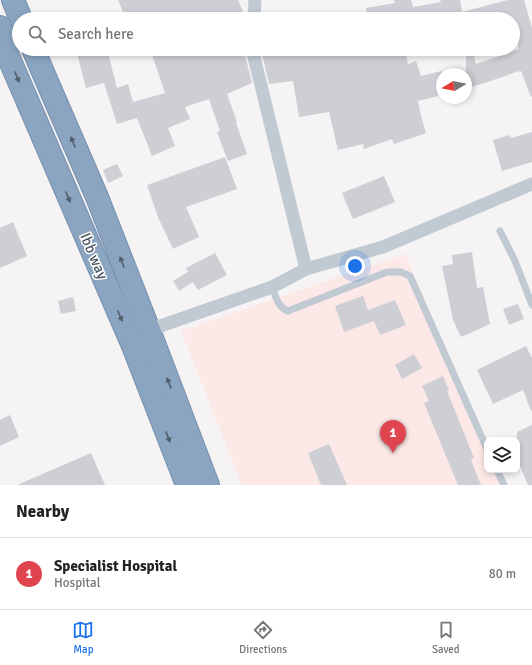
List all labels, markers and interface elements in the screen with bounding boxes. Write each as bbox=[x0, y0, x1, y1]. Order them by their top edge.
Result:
search box bbox=[12, 12, 520, 56]
icon: search bbox=[26, 23, 48, 45]
text: Search here bbox=[58, 25, 134, 43]
north arrow bbox=[436, 68, 472, 104]
one-way arrow bbox=[14, 72, 20, 83]
one-way arrow bbox=[70, 136, 76, 147]
one-way arrow bbox=[66, 191, 72, 203]
street label: Ibb way bbox=[76, 230, 112, 282]
one-way arrow bbox=[119, 255, 125, 267]
your location bbox=[345, 256, 365, 276]
one-way arrow bbox=[117, 310, 123, 322]
one-way arrow bbox=[166, 377, 172, 389]
pin: 1 bbox=[380, 420, 406, 453]
one-way arrow bbox=[165, 431, 171, 443]
map controls bbox=[484, 437, 520, 473]
button: layers bbox=[484, 437, 520, 473]
text: Nearby bbox=[16, 501, 69, 522]
text: Specialist Hospital bbox=[54, 557, 177, 575]
text: 1 bbox=[25, 566, 33, 582]
text: 80 m bbox=[489, 566, 516, 582]
text: Hospital bbox=[54, 575, 101, 591]
tab: Map bbox=[72, 619, 94, 656]
tab: Directions bbox=[239, 619, 287, 656]
tab: Saved bbox=[432, 619, 460, 656]

